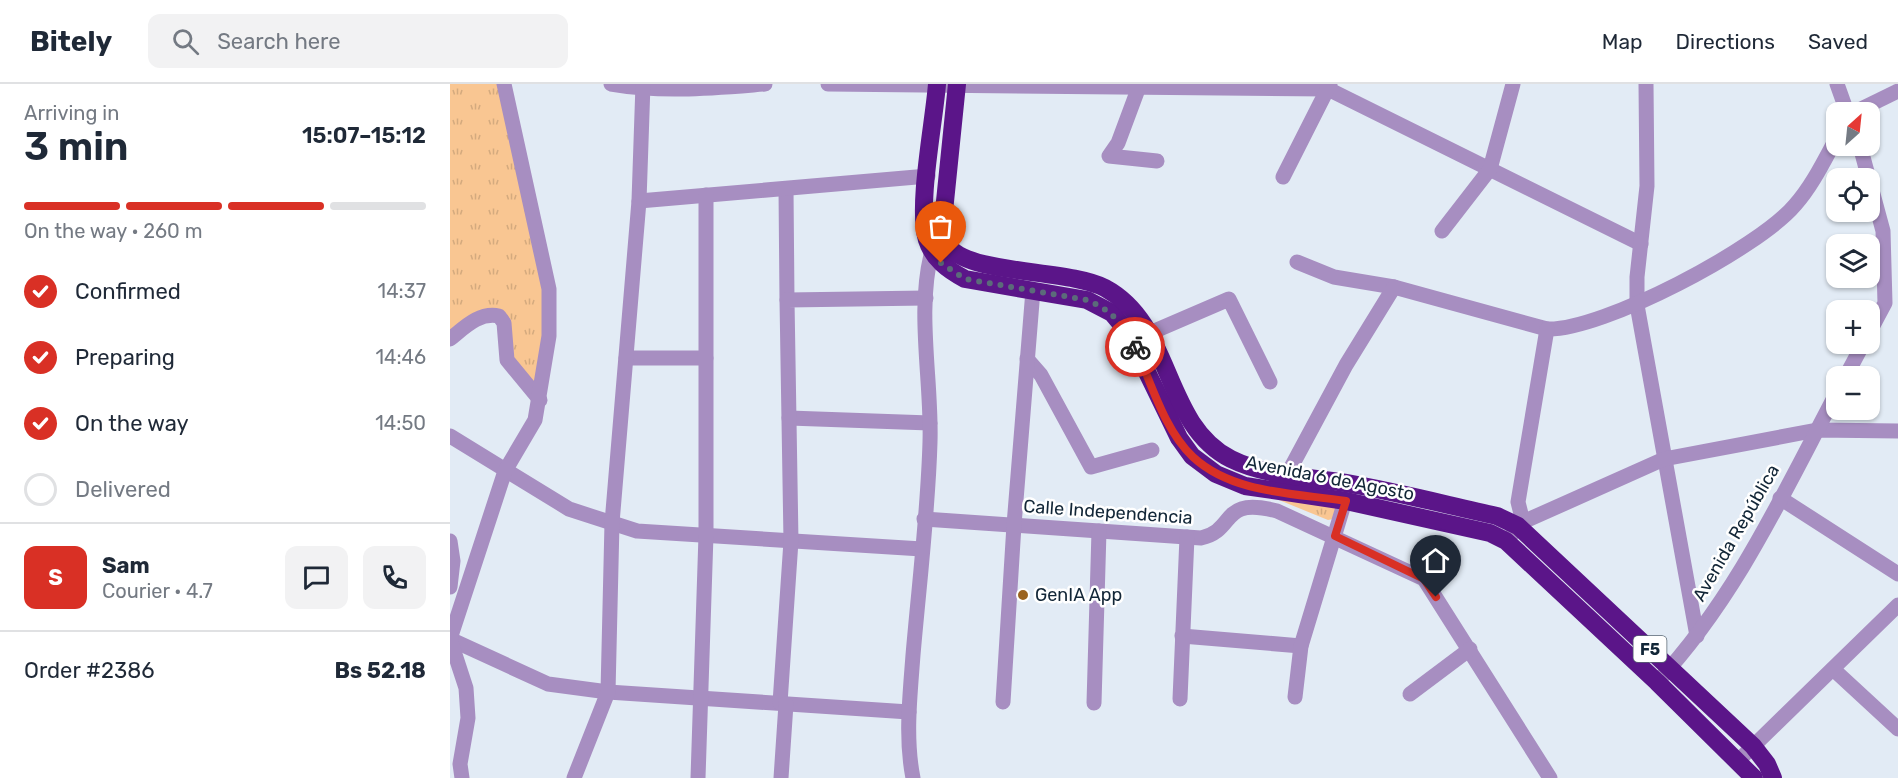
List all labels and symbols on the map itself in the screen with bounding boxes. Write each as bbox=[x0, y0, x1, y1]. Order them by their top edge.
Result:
north arrow bbox=[1826, 102, 1880, 156]
pin bbox=[915, 201, 966, 263]
courier bbox=[1105, 317, 1165, 377]
street label: Avenida 6 de Agosto bbox=[1244, 451, 1416, 505]
street label: Avenida República bbox=[1688, 461, 1784, 605]
street label: Calle Independencia bbox=[1023, 495, 1193, 529]
pin bbox=[1410, 535, 1461, 597]
place label: GenIA App bbox=[1035, 584, 1122, 606]
marker: GenIA App bbox=[1016, 588, 1030, 602]
road number: F5 bbox=[1634, 636, 1666, 662]

